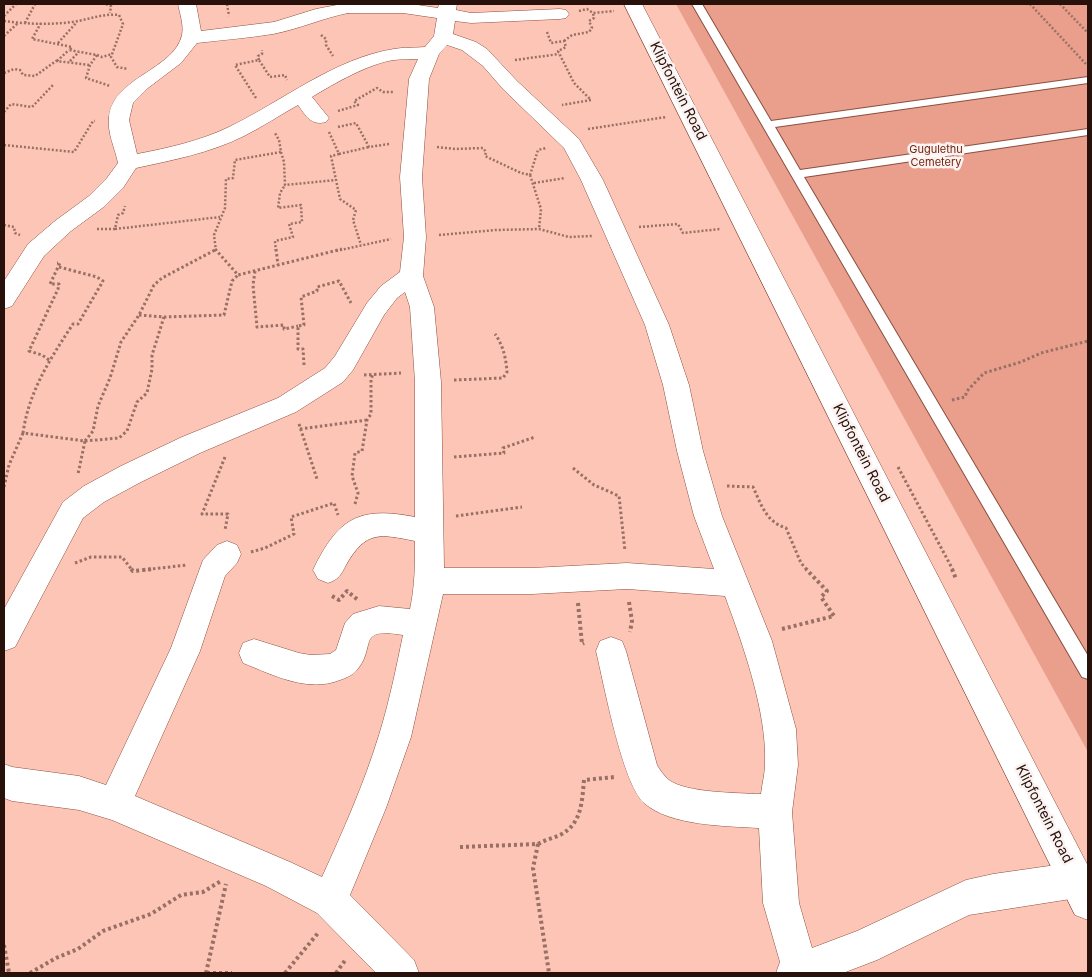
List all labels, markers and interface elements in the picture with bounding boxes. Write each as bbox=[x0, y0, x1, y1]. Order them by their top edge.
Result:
street label: Klipfontein Road bbox=[646, 39, 710, 143]
park label: Gugulethu Cemetery bbox=[909, 143, 963, 169]
street label: Klipfontein Road bbox=[829, 401, 893, 505]
street label: Klipfontein Road bbox=[1012, 762, 1076, 866]

